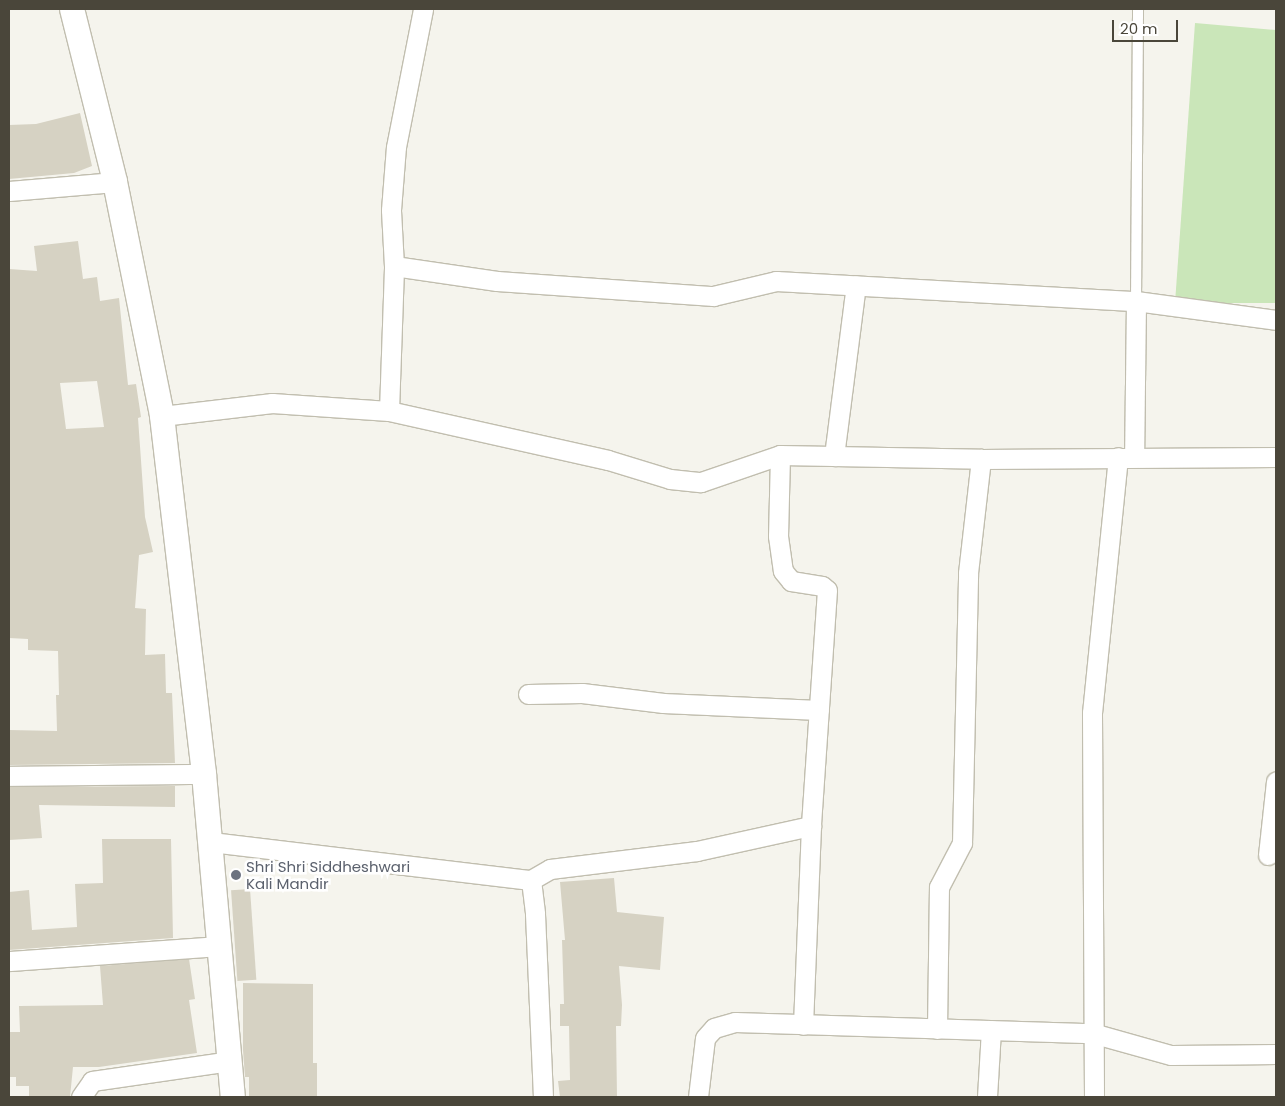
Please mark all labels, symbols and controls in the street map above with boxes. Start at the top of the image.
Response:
scale bar [1115,10,1181,42]
text: 20 m [1120,18,1158,39]
place label: Shri Shri Siddheshwari Kali Mandir [246,857,410,892]
marker: Shri Shri Siddheshwari Kali Mandir [230,869,242,881]

